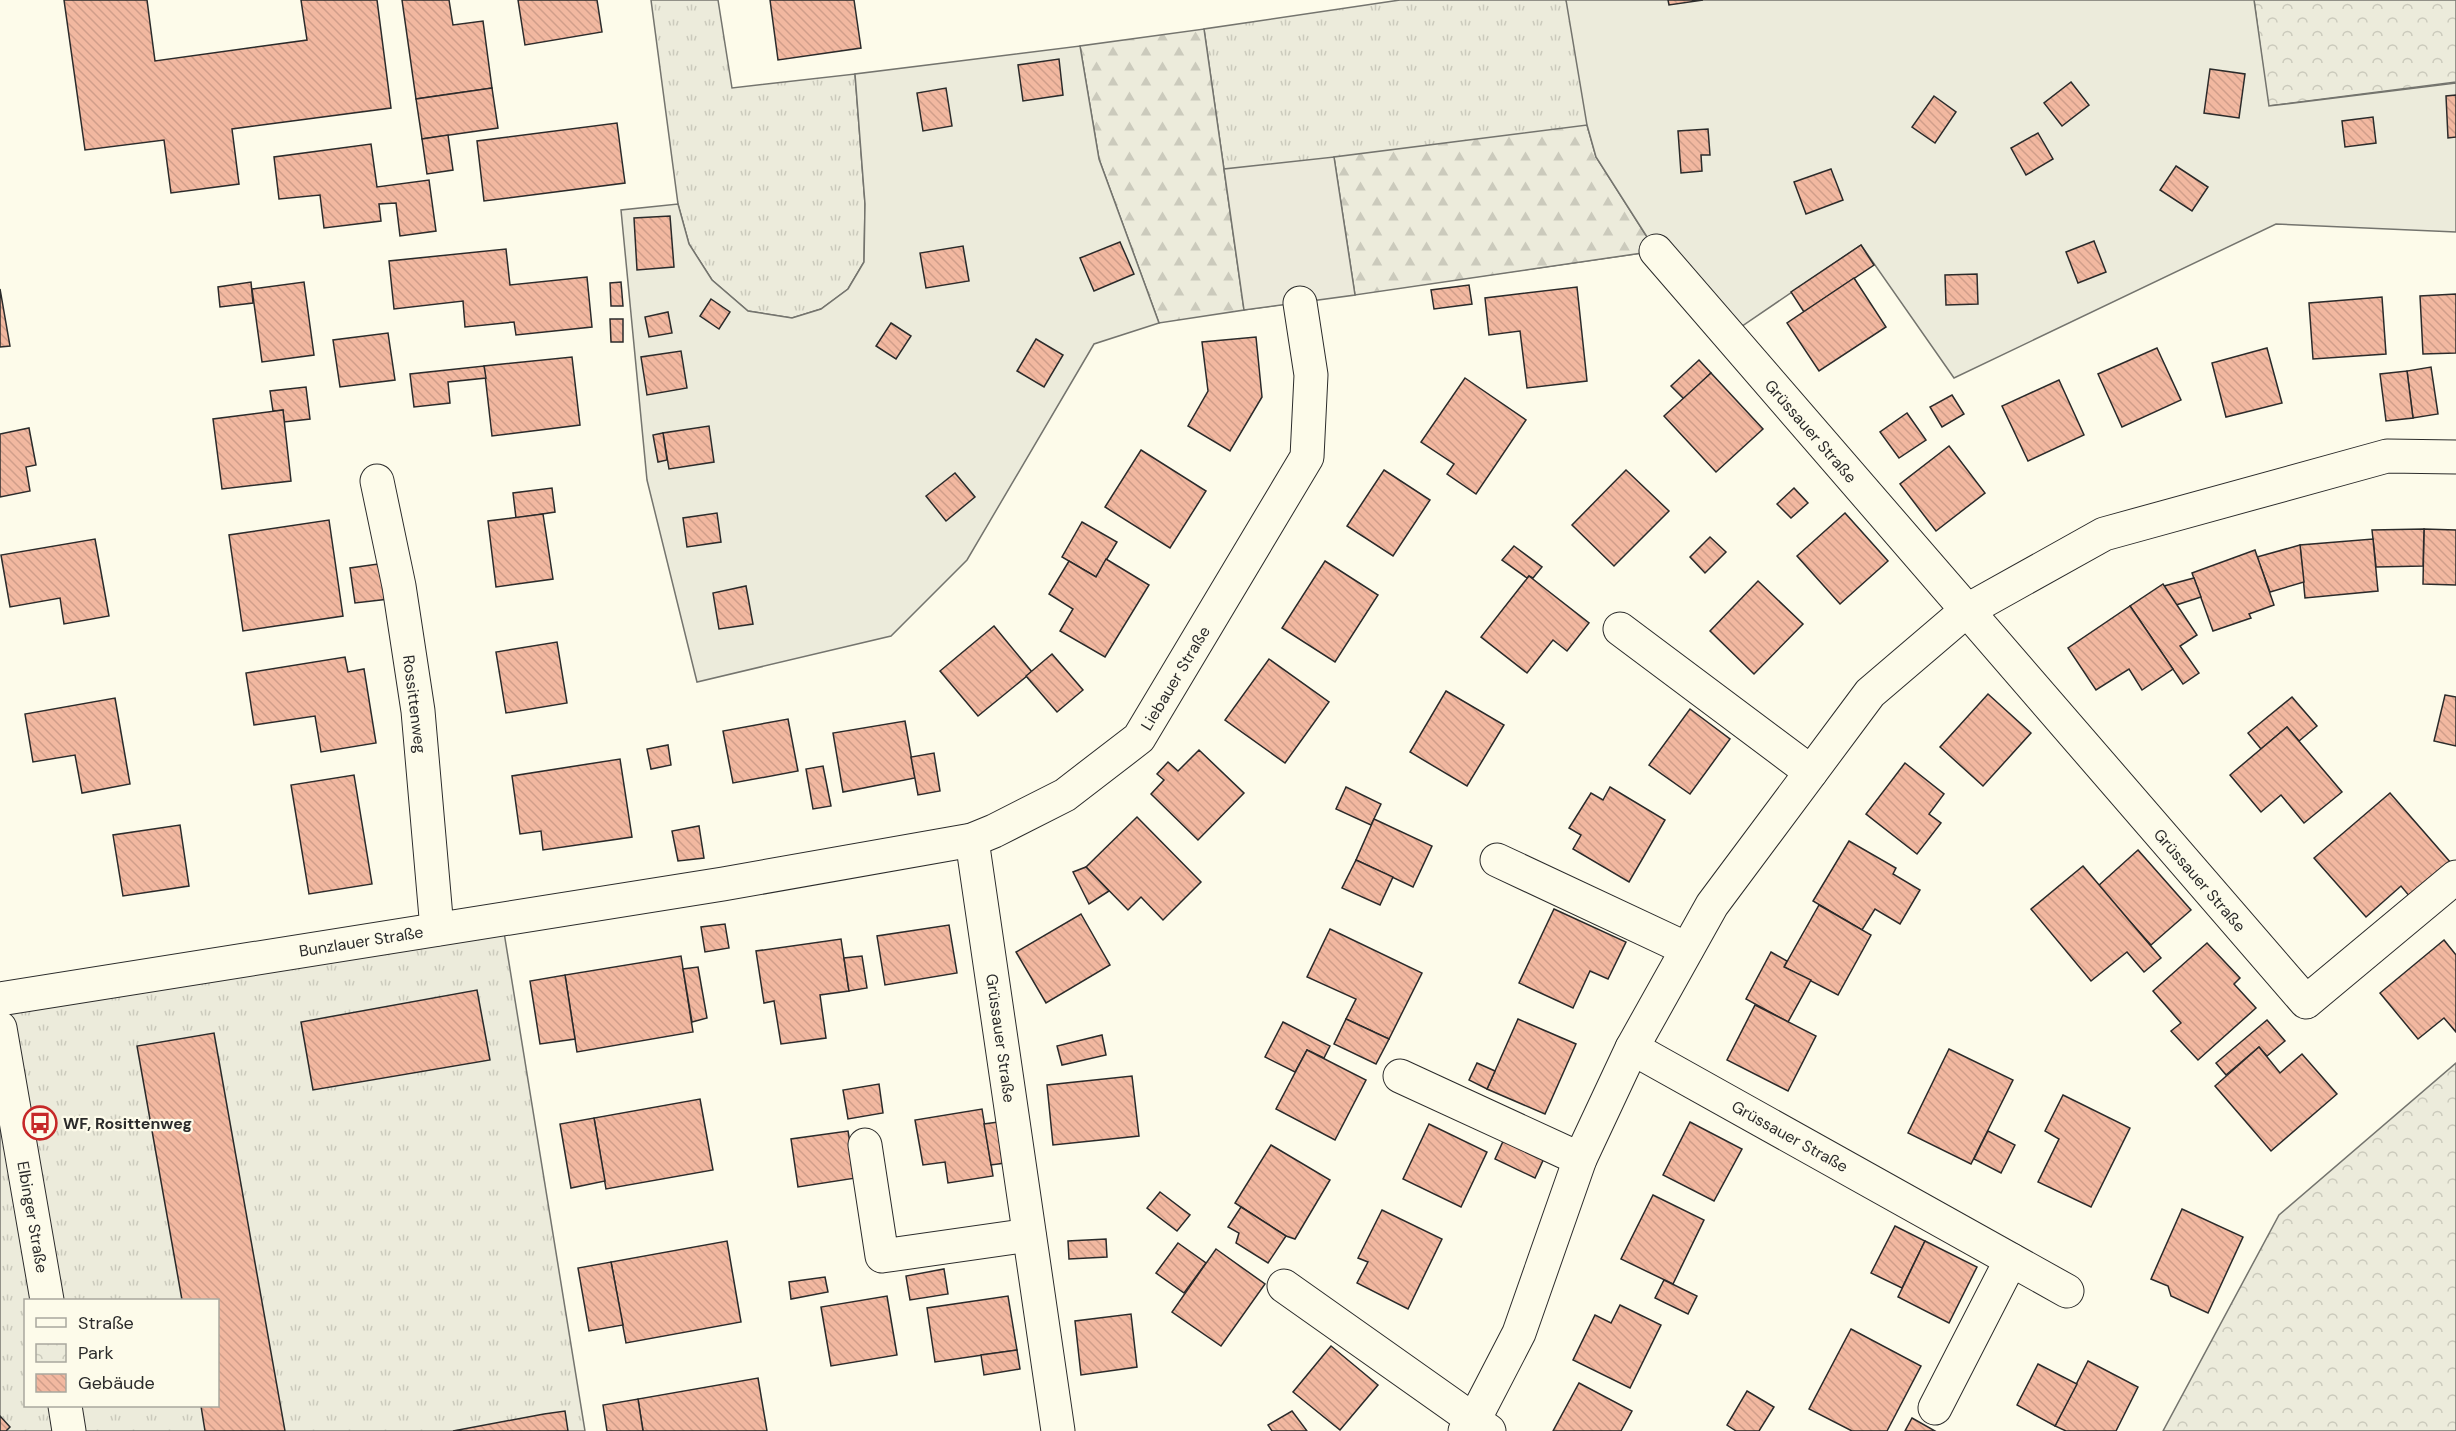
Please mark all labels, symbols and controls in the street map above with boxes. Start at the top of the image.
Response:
street label: Grüssauer Straße [1760,375,1861,487]
street label: Liebauer Straße [1136,622,1215,734]
street label: Rossittenweg [398,654,431,754]
street label: Grüssauer Straße [2149,824,2250,936]
street label: Bunzlauer Straße [297,921,425,962]
street label: Grüssauer Straße [981,972,1020,1104]
street label: Grüssauer Straße [1728,1096,1852,1177]
bus stop icon: WF, Rosittenweg [22,1105,58,1141]
place label: WF, Rosittenweg [63,1113,192,1134]
street label: Elbinger Straße [12,1160,53,1275]
legend [24,1299,219,1407]
text: Straße [78,1311,134,1335]
text: Park [78,1341,114,1365]
text: Gebäude [78,1371,155,1395]

